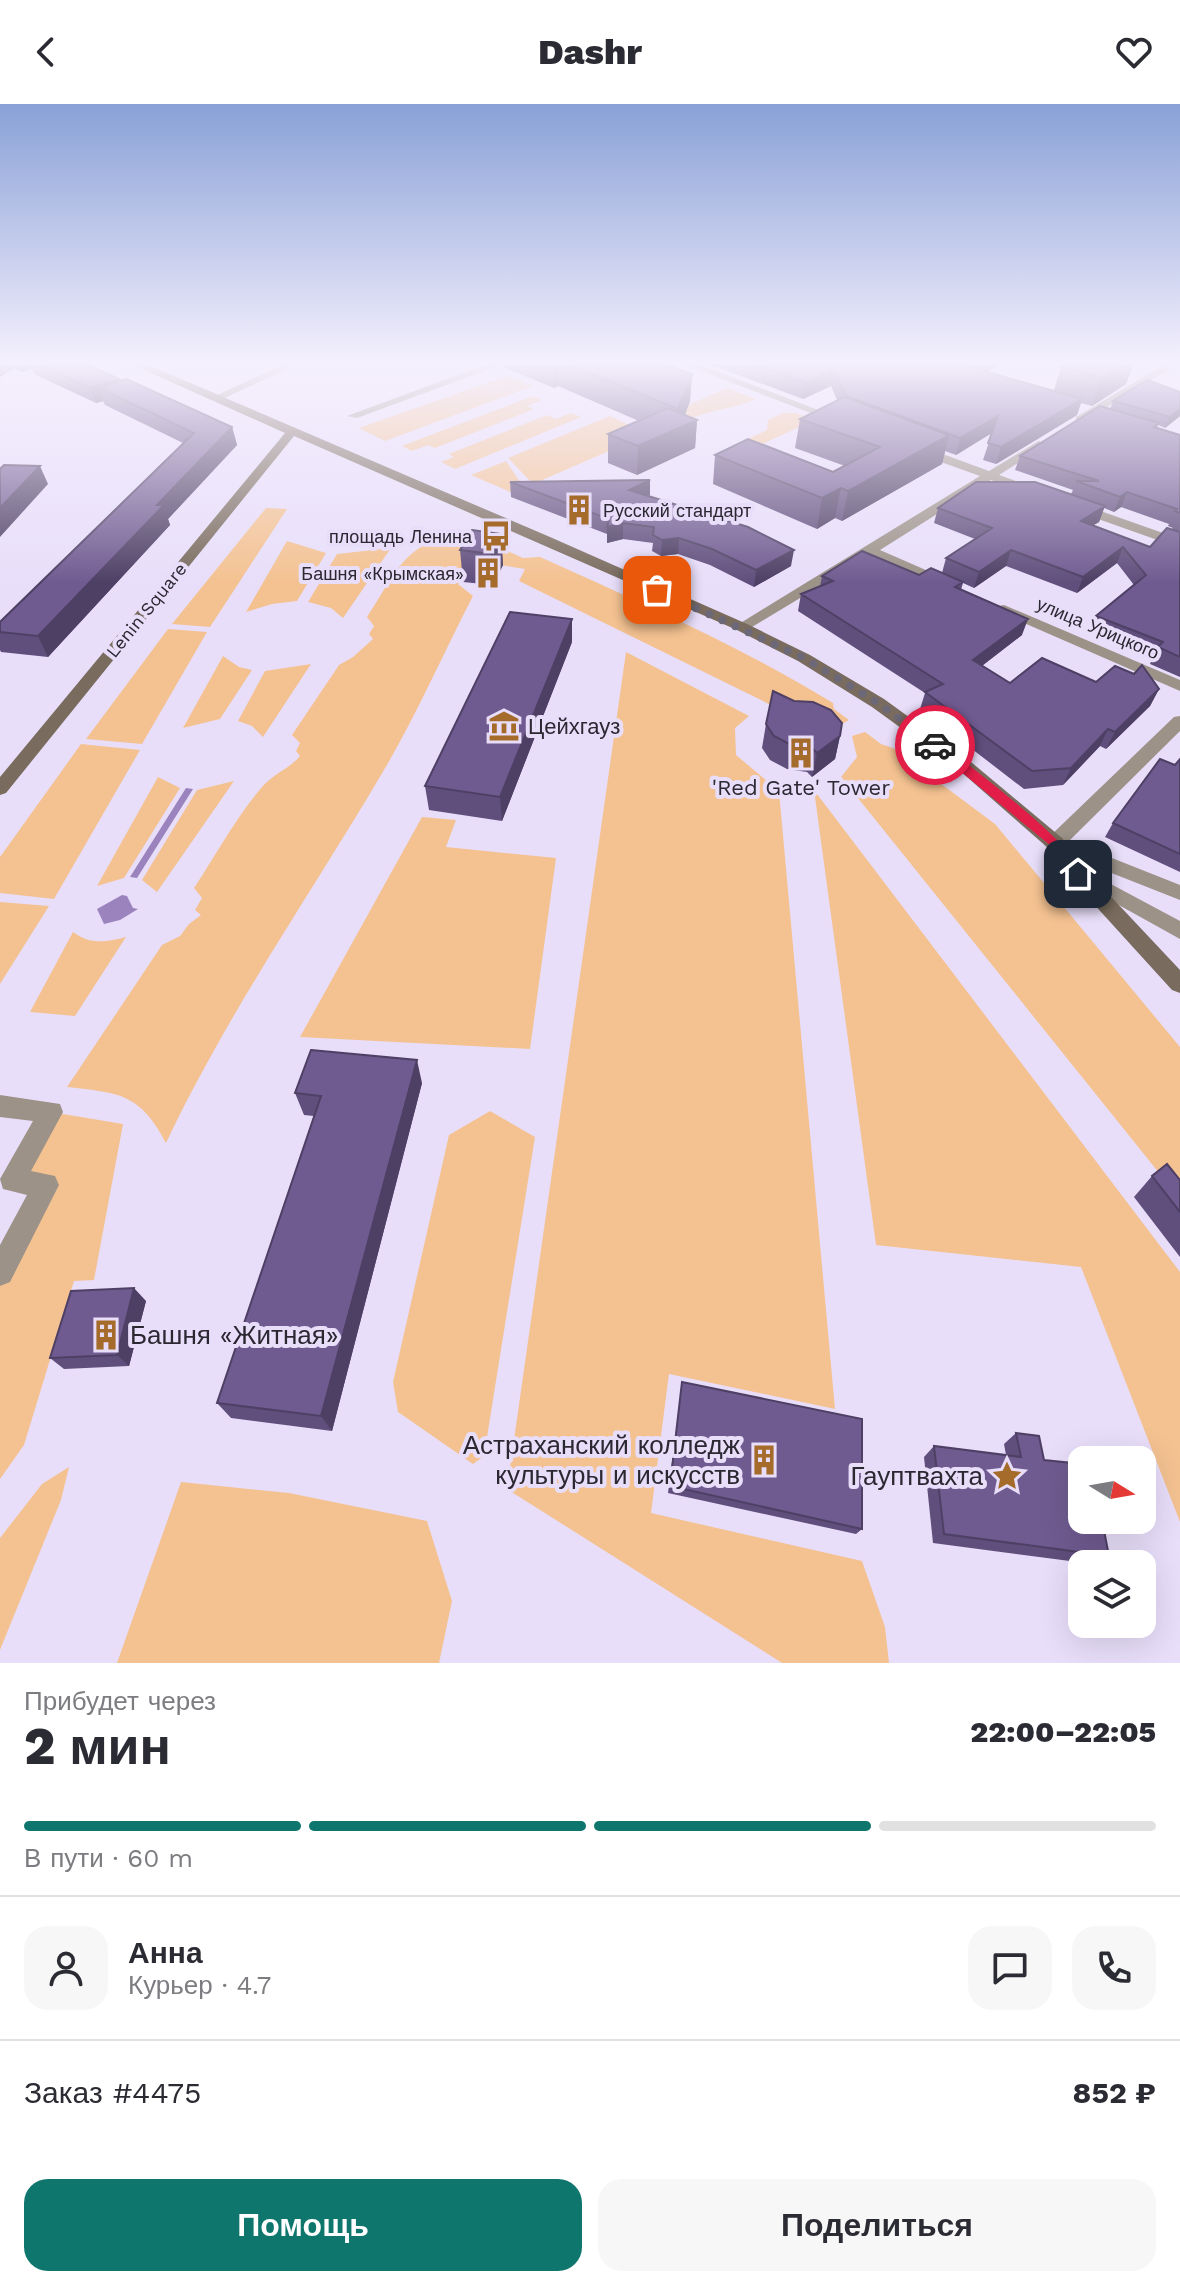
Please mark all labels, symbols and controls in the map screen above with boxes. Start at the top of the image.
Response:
icon: back [24,30,68,74]
icon: heart [1112,30,1156,74]
text: Dashr [538,31,642,73]
building icon: Русский стандарт [562,493,596,527]
place label: Русский стандарт [603,500,751,521]
bus stop icon: площадь Ленина [479,519,513,553]
place label: площадь Ленина [329,526,473,547]
building icon: Башня «Крымская» [471,556,505,590]
pin [623,556,691,624]
street label: Lenin Square [101,558,191,662]
place label: Башня «Крымская» [301,563,464,584]
icon: bag [635,568,679,612]
street label: улица Урицкого [1034,593,1162,663]
courier [895,705,975,785]
museum icon: Цейхгауз [487,709,521,743]
place label: Цейхгауз [528,714,620,739]
icon: car [913,723,957,767]
building icon: 'Red Gate' Tower [784,736,818,770]
place label: 'Red Gate' Tower [712,775,890,800]
pin [1044,840,1112,908]
icon: home [1056,852,1100,896]
building icon: Башня «Житная» [89,1318,123,1352]
place label: Башня «Житная» [130,1320,339,1350]
place label: Астраханский колледж культуры и искусств [463,1430,741,1490]
building icon: Астраханский колледж культуры и искусств [747,1443,781,1477]
north arrow [1068,1446,1156,1534]
map controls [1068,1446,1156,1638]
place icon: Гауптвахта [990,1459,1024,1493]
place label: Гауптвахта [850,1461,984,1491]
button: layers [1068,1550,1156,1638]
text: Прибудет через [24,1686,216,1716]
text: 22:00–22:05 [970,1714,1156,1749]
text: 2 мин [24,1716,171,1777]
text: В пути · 60 m [24,1843,193,1873]
button: person [24,1926,108,2010]
button: chat [968,1926,1052,2010]
button: phone [1072,1926,1156,2010]
text: Анна [128,1935,203,1970]
text: Курьер · 4.7 [128,1970,271,2000]
text: Заказ #4475 [24,2075,202,2110]
text: 852 ₽ [1073,2075,1156,2110]
button: Помощь [24,2179,582,2271]
button: Поделиться [598,2179,1156,2271]

